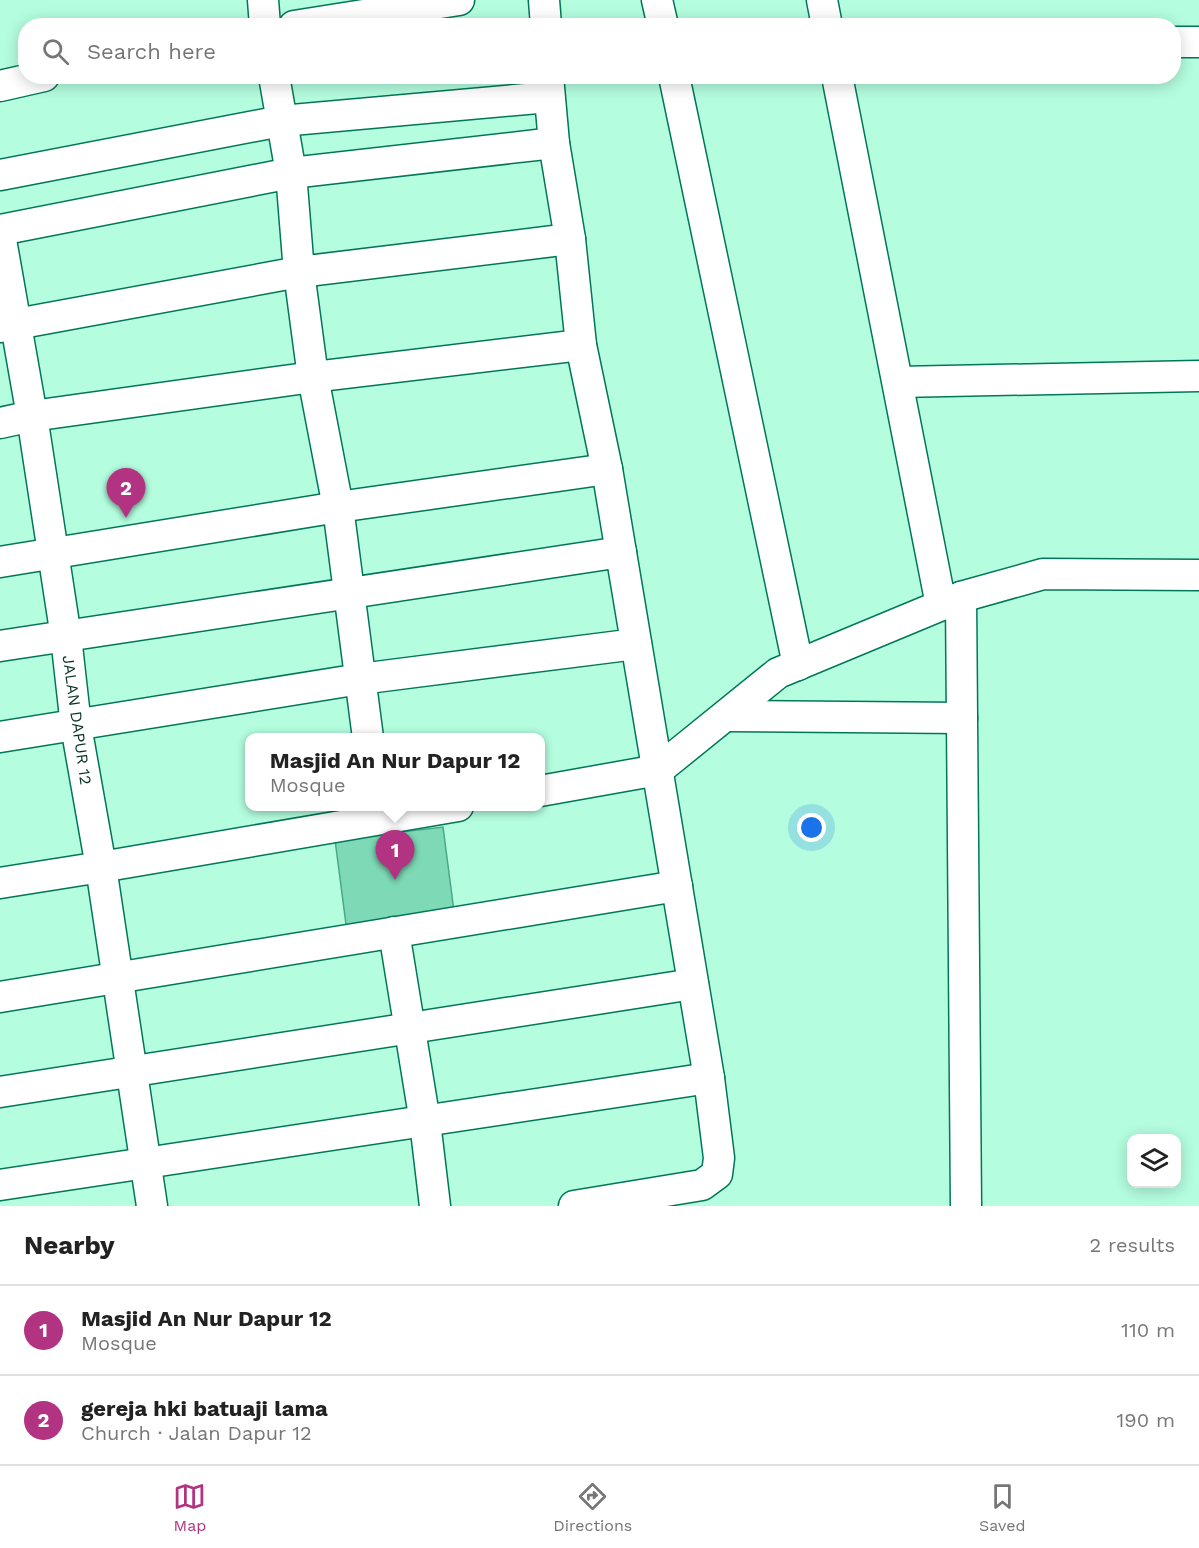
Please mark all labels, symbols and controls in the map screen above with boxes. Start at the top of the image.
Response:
search box [18,18,1181,84]
icon: search [39,35,72,68]
text: Search here [87,39,216,64]
pin: 2 [106,468,146,518]
street label: JALAN DAPUR 12 [58,654,96,786]
popup [245,733,545,811]
text: Masjid An Nur Dapur 12 [270,748,520,773]
text: Mosque [270,773,346,797]
your location [797,813,826,842]
pin: 1 [376,830,414,880]
map controls [1127,1134,1181,1188]
button: layers [1127,1134,1181,1188]
text: Nearby [24,1230,115,1260]
text: 2 results [1090,1233,1175,1257]
text: Masjid An Nur Dapur 12 [81,1306,332,1331]
text: 1 [39,1318,48,1342]
text: 110 m [1121,1318,1175,1342]
text: Mosque [81,1331,157,1355]
text: gereja hki batuaji lama [81,1396,328,1421]
text: 2 [38,1408,49,1432]
text: 190 m [1117,1408,1175,1432]
text: Church · Jalan Dapur 12 [81,1421,312,1445]
tab: Map [173,1480,206,1535]
tab: Directions [553,1480,632,1535]
tab: Saved [979,1480,1026,1535]

